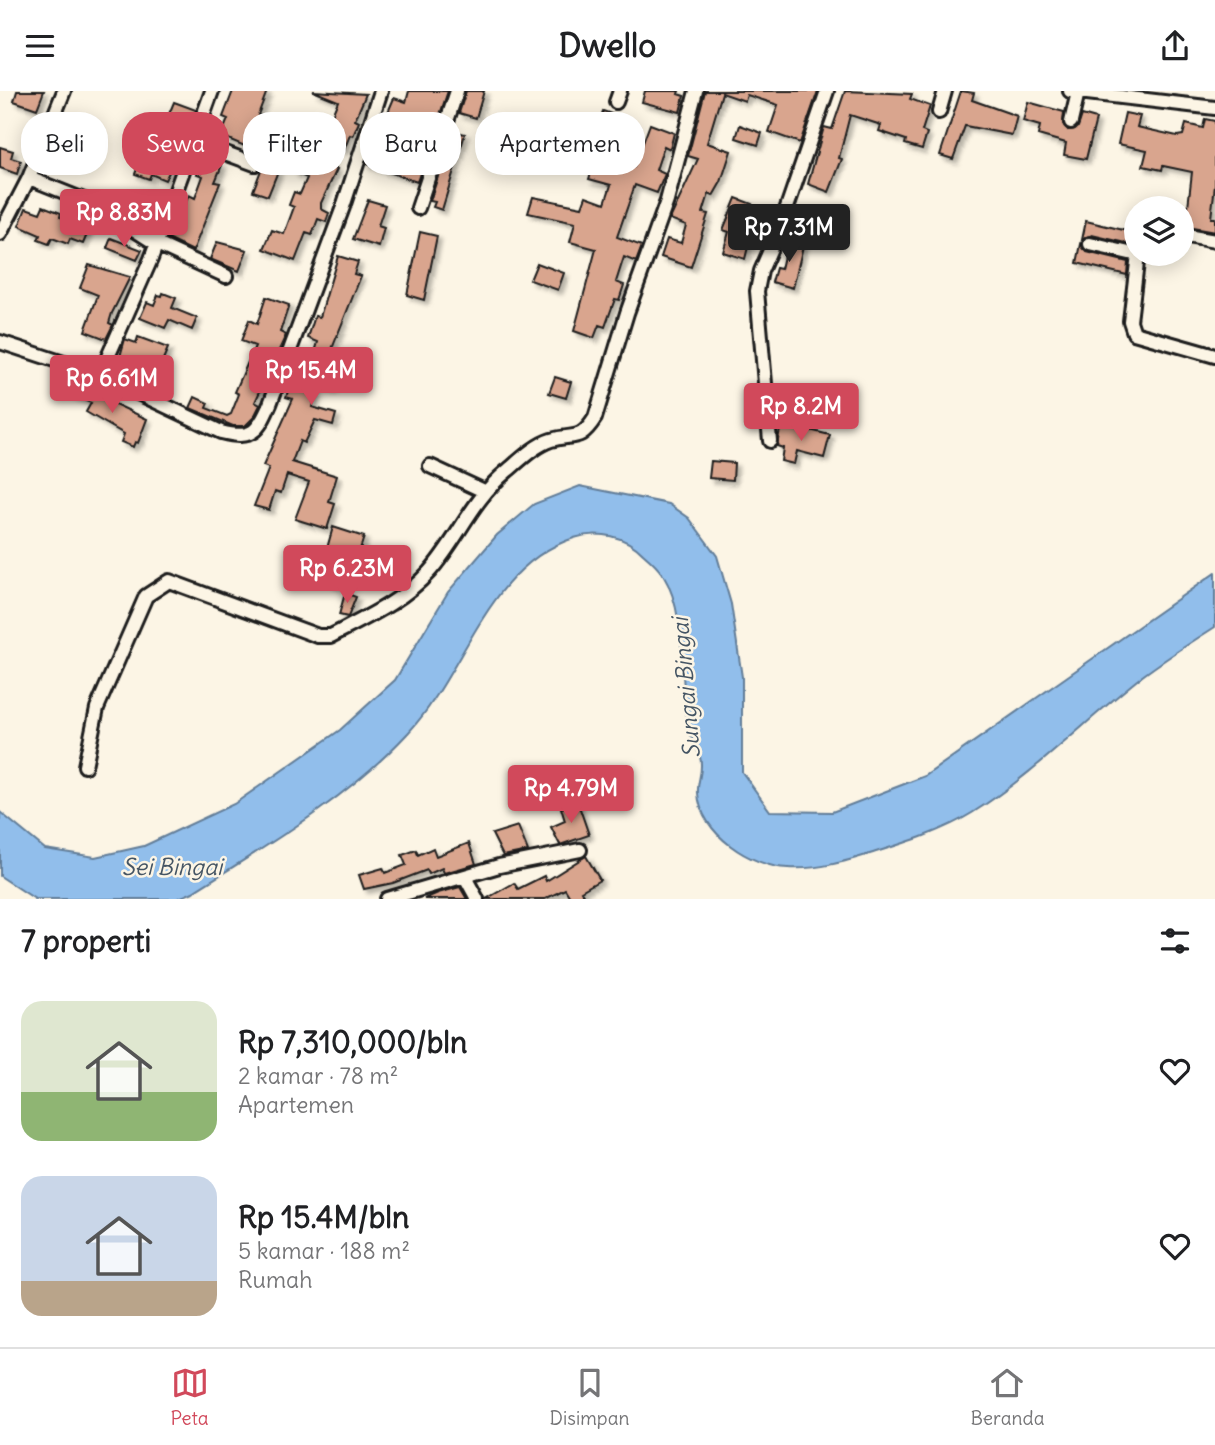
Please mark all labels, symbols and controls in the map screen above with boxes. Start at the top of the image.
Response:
text: Dwello [559,25,656,66]
icon: menu [21,27,59,65]
icon: share [1156,27,1194,65]
chip: Beli [21,112,108,175]
chip: Sewa [122,112,229,175]
chip: Filter [243,112,346,175]
chip: Baru [360,112,461,175]
chip: Apartemen [475,112,645,175]
pin: Rp 8.83M [52,190,196,249]
map controls [1124,196,1194,266]
button: layers [1124,196,1194,266]
text: Rp 8.83M [76,197,172,226]
pin: Rp 7.31M [717,205,861,264]
text: Rp 7.31M [744,212,834,241]
pin: Rp 15.4M [239,347,383,407]
pin: Rp 6.61M [40,355,184,415]
text: Rp 15.4M [265,355,357,384]
text: Rp 6.61M [66,363,158,392]
pin: Rp 8.2M [736,383,866,443]
text: Rp 8.2M [760,391,842,420]
pin: Rp 6.23M [275,545,419,605]
text: Rp 6.23M [299,553,395,582]
water label: Sungai Bingai [665,614,706,759]
pin: Rp 4.79M [499,765,643,825]
text: Rp 4.79M [524,773,618,802]
water label: Sei Bingai [122,852,225,881]
text: 7 properti [21,922,151,960]
icon: filters [1156,922,1194,960]
text: Rp 7,310,000/bln [238,1023,467,1061]
icon: home [77,1029,161,1113]
icon: heart [1156,1052,1194,1090]
text: 2 kamar · 78 m² [238,1061,398,1090]
text: Apartemen [238,1090,354,1119]
text: Rp 15.4M/bln [238,1198,409,1236]
icon: home [77,1204,161,1288]
icon: heart [1156,1227,1194,1265]
text: 5 kamar · 188 m² [238,1236,410,1265]
text: Rumah [238,1265,313,1294]
tab: Peta [170,1364,209,1430]
tab: Disimpan [550,1364,630,1430]
tab: Beranda [970,1364,1045,1430]

